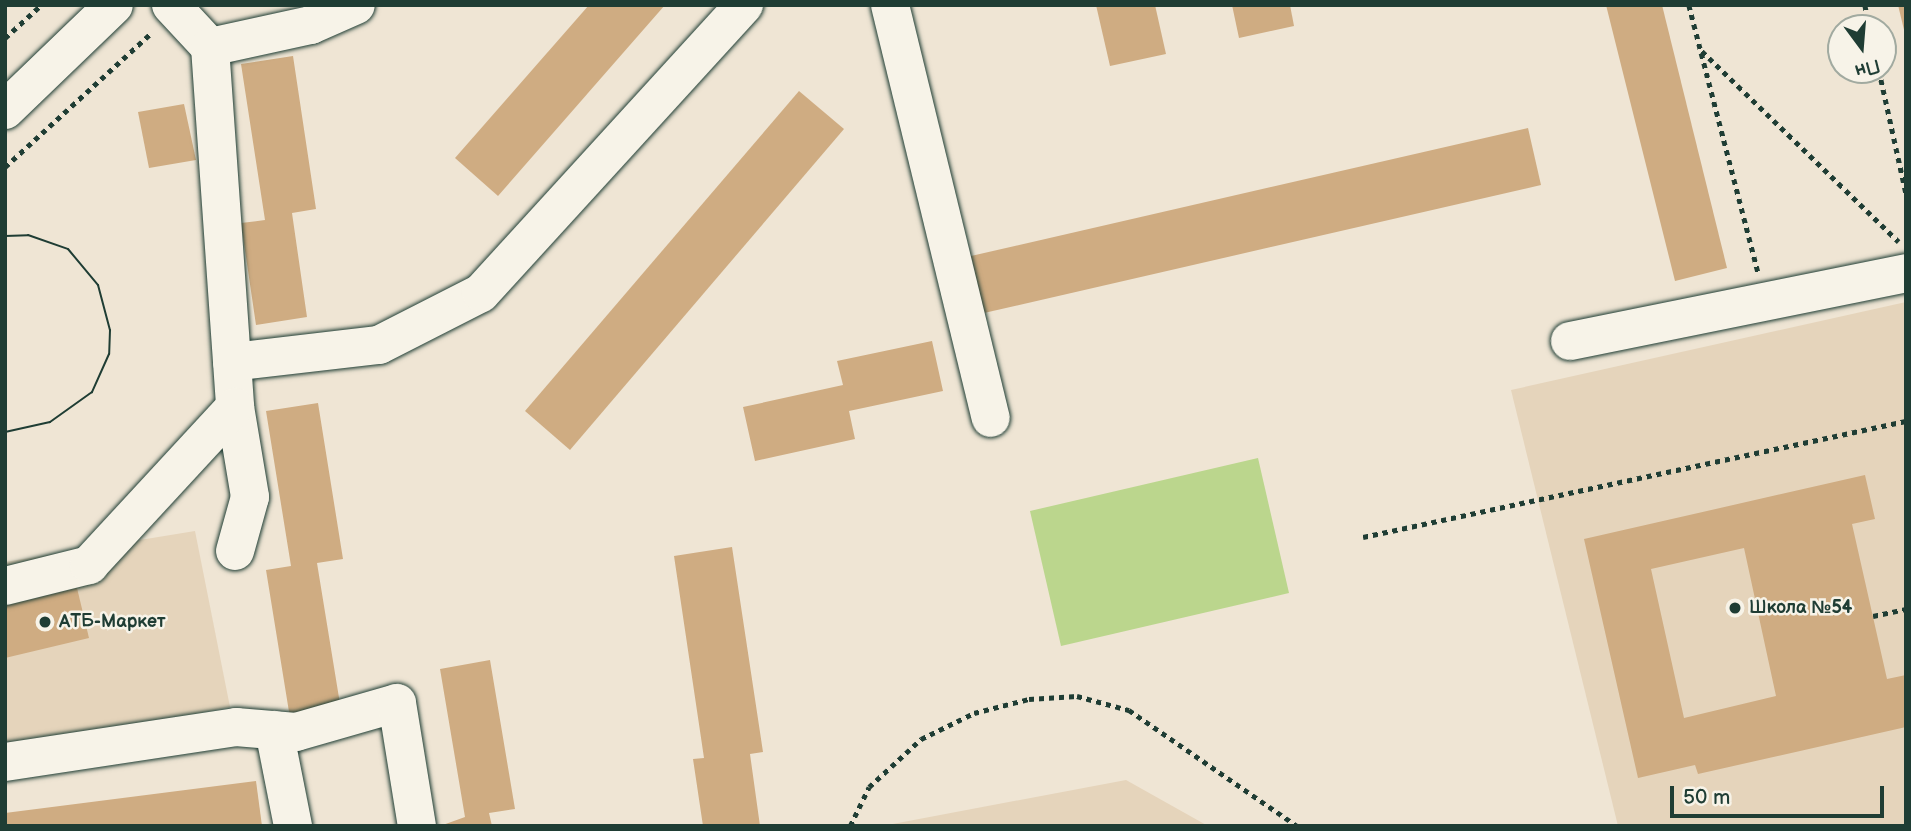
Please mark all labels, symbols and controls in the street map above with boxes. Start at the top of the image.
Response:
north arrow [1827,14,1897,84]
text: Пн [1852,53,1883,82]
place label: Школа №54 [1749,597,1852,619]
marker: Школа №54 [1727,600,1743,616]
place label: АТБ-Маркет [59,611,166,633]
marker: АТБ-Маркет [37,614,53,630]
scale bar [1673,772,1886,816]
text: 50 m [1683,785,1730,810]

